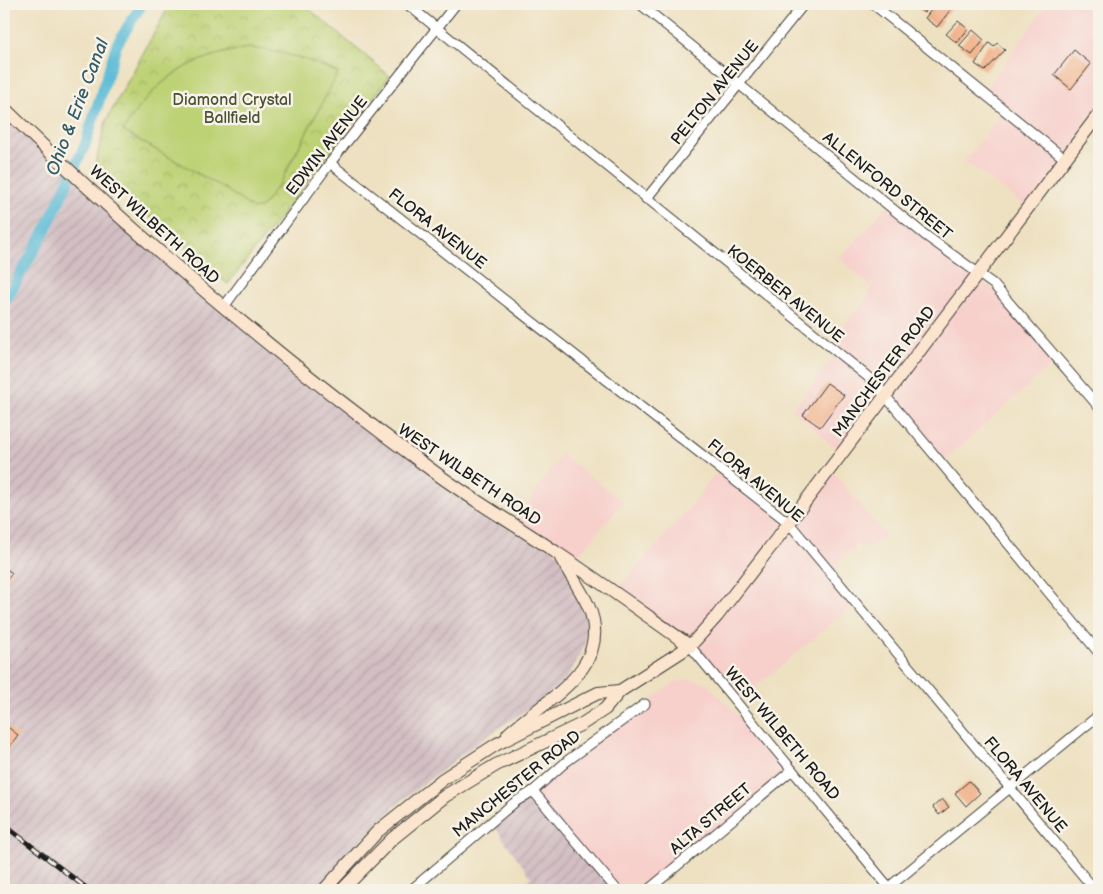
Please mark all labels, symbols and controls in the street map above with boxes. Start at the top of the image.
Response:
water label: Ohio & Erie Canal [42,35,113,178]
street label: PELTON AVENUE [667,37,763,149]
park label: Diamond Crystal Ballfield [172,91,292,128]
street label: EDWIN AVENUE [283,92,372,199]
street label: ALLENFORD STREET [819,128,956,244]
street label: WEST WILBETH ROAD [85,162,223,288]
street label: FLORA AVENUE [384,185,490,273]
street label: KOERBER AVENUE [723,241,847,347]
street label: MANCHESTER ROAD [829,303,940,441]
street label: WEST WILBETH ROAD [394,420,544,530]
street label: FLORA AVENUE [703,436,807,527]
street label: WEST WILBETH ROAD [721,663,843,805]
street label: MANCHESTER ROAD [449,727,585,842]
street label: FLORA AVENUE [979,733,1070,837]
street label: ALTA STREET [666,779,756,859]

